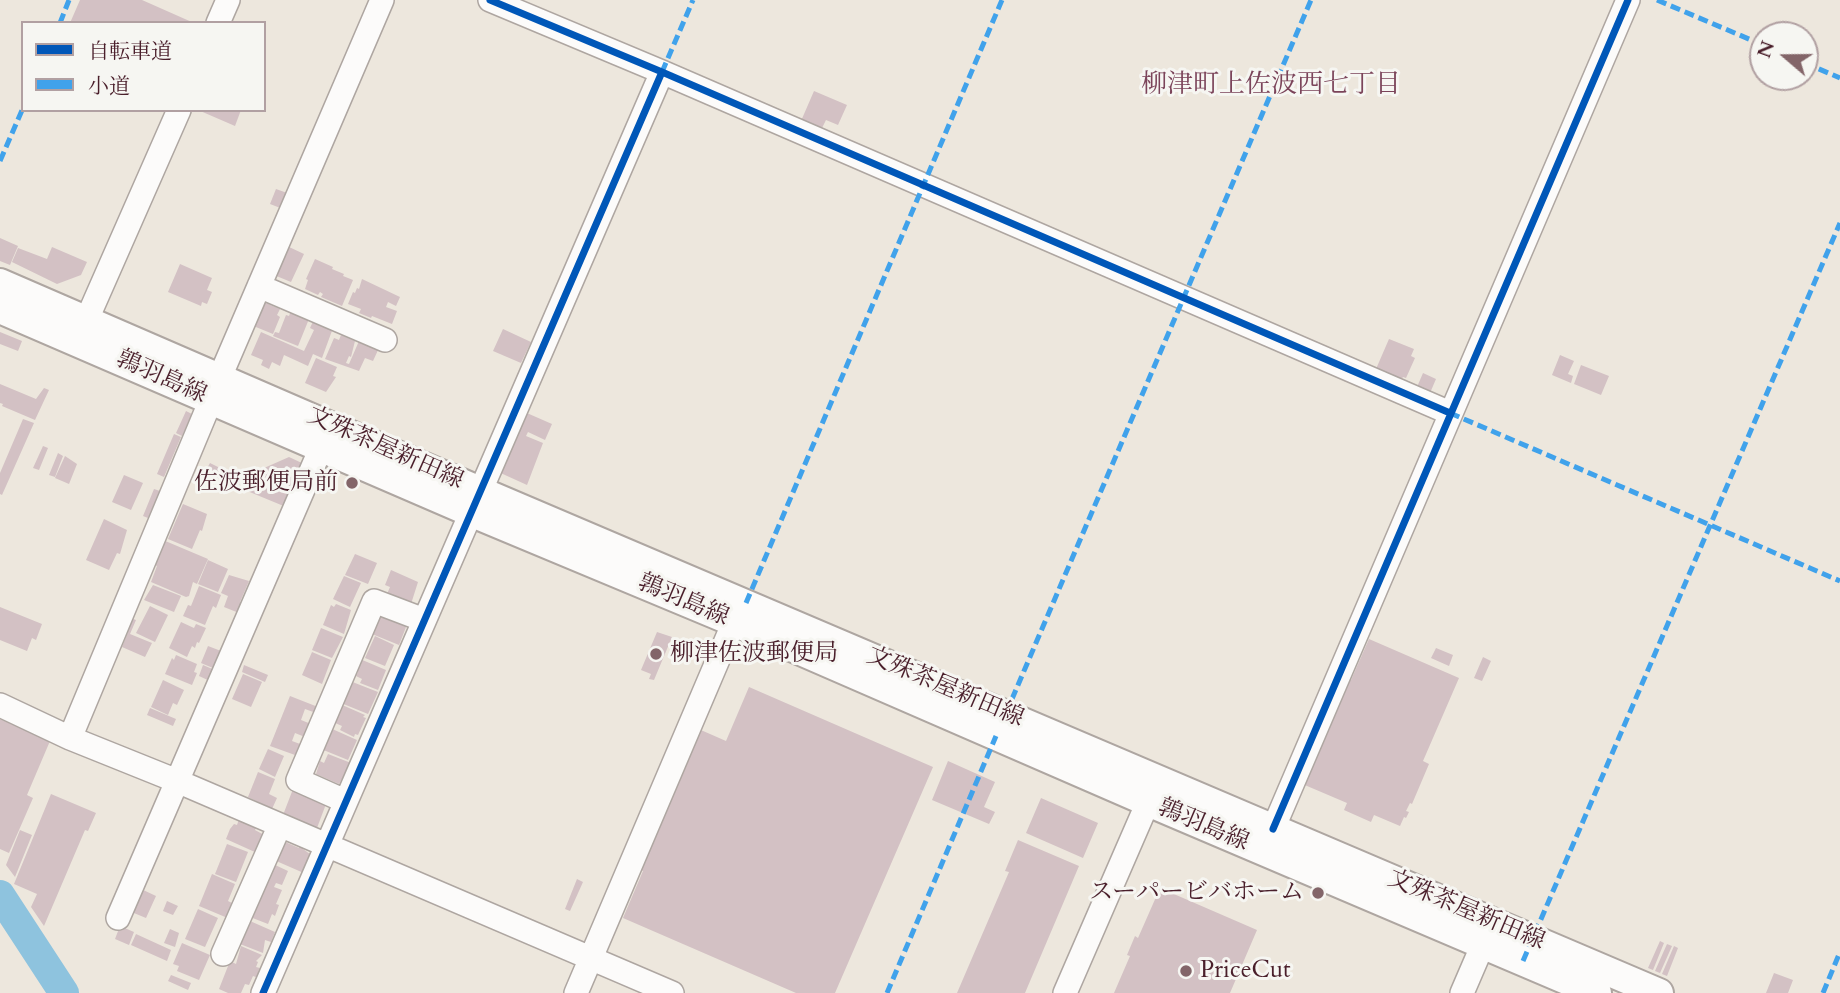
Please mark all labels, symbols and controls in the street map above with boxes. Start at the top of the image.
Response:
legend [21,21,266,112]
north arrow [1749,21,1819,91]
text: 自転車道 [88,37,172,66]
text: N [1751,37,1781,62]
district label: 柳津町上佐波西七丁目 [1141,70,1401,102]
text: 小道 [88,72,130,101]
street label: 鶉羽島線 [111,345,211,411]
street label: 文殊茶屋新田線 [302,402,468,496]
place label: 佐波郵便局前 [194,469,338,497]
marker: 佐波郵便局前 [344,475,360,491]
street label: 鶉羽島線 [633,569,733,633]
place label: 柳津佐波郵便局 [670,640,838,668]
street label: 文殊茶屋新田線 [862,642,1028,734]
marker: 柳津佐波郵便局 [648,646,664,662]
street label: 鶉羽島線 [1153,794,1253,858]
street label: 文殊茶屋新田線 [1383,865,1549,957]
place label: スーパービバホーム [1089,879,1304,907]
marker: スーパービバホーム [1310,885,1326,901]
place label: PriceCut [1200,957,1291,985]
marker: PriceCut [1178,963,1194,979]

